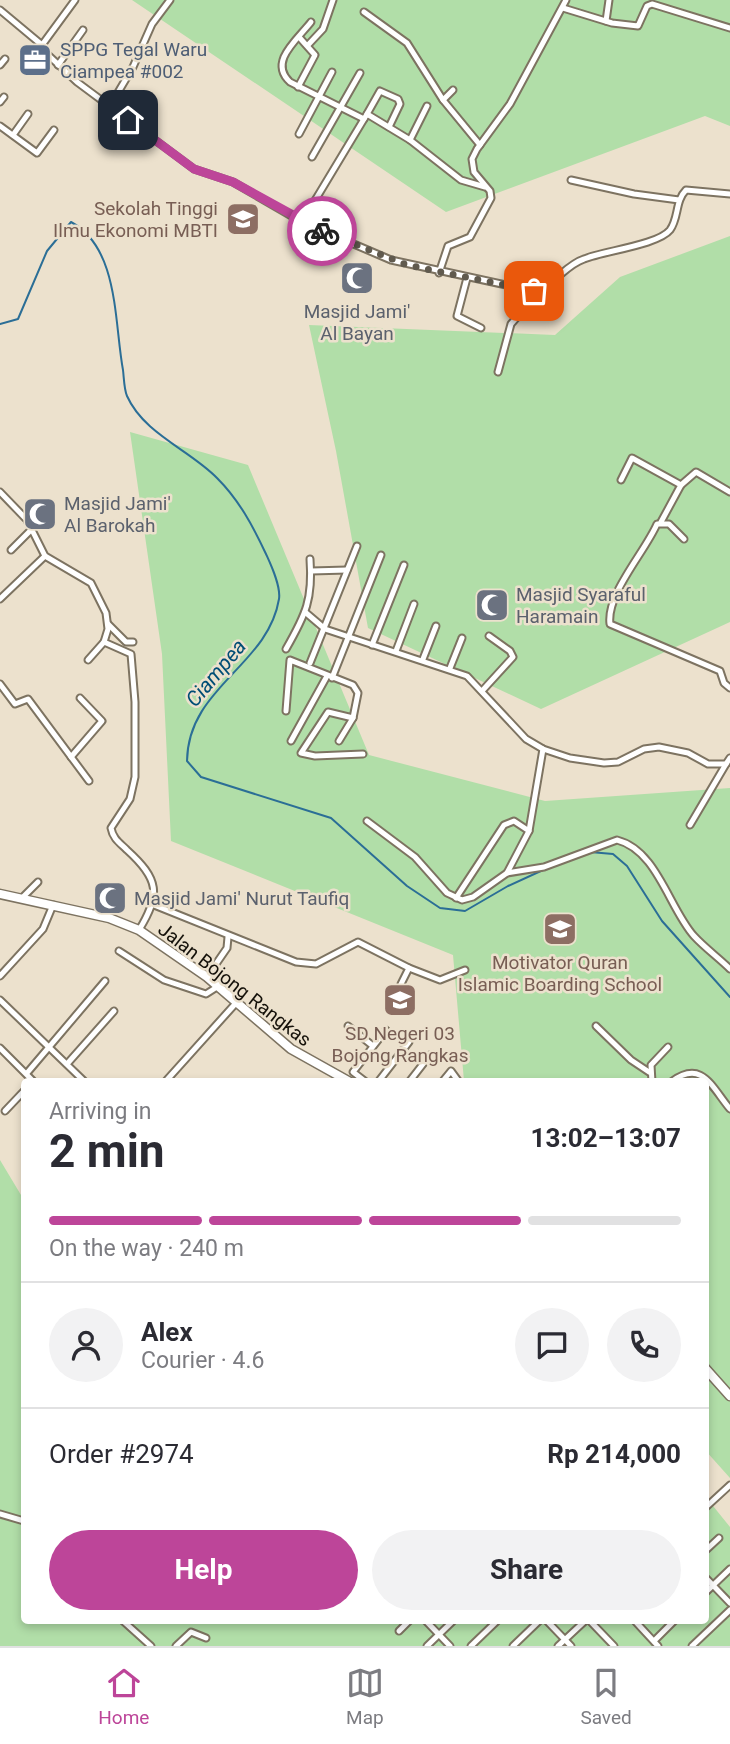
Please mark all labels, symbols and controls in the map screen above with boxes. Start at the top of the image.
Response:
place label: SPPG Tegal Waru Ciampea #002 [60,38,207,83]
office icon: SPPG Tegal Waru Ciampea #002 [16,41,54,79]
pin [98,90,158,150]
icon: home [109,101,147,139]
courier [287,196,357,266]
place label: Sekolah Tinggi Ilmu Ekonomi MBTI [53,197,218,242]
school or university icon: Sekolah Tinggi Ilmu Ekonomi MBTI [224,200,262,238]
icon: bike [303,212,341,250]
mosque icon: Masjid Jami' Al Bayan [338,259,376,297]
pin [504,261,564,321]
icon: bag [515,272,553,310]
place label: Masjid Jami' Al Bayan [304,300,410,345]
place label: Masjid Jami' Al Barokah [64,492,171,537]
mosque icon: Masjid Jami' Al Barokah [21,495,59,533]
place label: Masjid Syaraful Haramain [516,583,646,628]
mosque icon: Masjid Syaraful Haramain [473,586,511,624]
water label: Ciampea [181,634,251,712]
mosque icon: Masjid Jami' Nurut Taufiq [91,879,129,917]
place label: Masjid Jami' Nurut Taufiq [134,887,349,910]
school or university icon: Motivator Quran Islamic Boarding School [541,910,579,948]
street label: Jalan Bojong Rangkas [154,917,316,1051]
place label: Motivator Quran Islamic Boarding School [458,951,662,996]
school or university icon: SD Negeri 03 Bojong Rangkas [381,981,419,1019]
place label: SD Negeri 03 Bojong Rangkas [332,1022,468,1067]
text: Arriving in [49,1098,152,1125]
text: 13:02–13:07 [531,1123,681,1153]
text: 2 min [49,1124,165,1178]
text: On the way · 240 m [49,1235,244,1262]
button: person [49,1308,123,1382]
button: chat [515,1308,589,1382]
button: phone [607,1308,681,1382]
text: Alex [141,1317,193,1347]
text: Courier · 4.6 [141,1347,264,1374]
text: Order #2974 [49,1439,194,1469]
text: Rp 214,000 [547,1439,681,1469]
button: Help [49,1530,358,1610]
button: Share [372,1530,681,1610]
tab: Home [98,1664,149,1729]
tab: Map [346,1664,384,1729]
tab: Saved [580,1664,632,1729]

